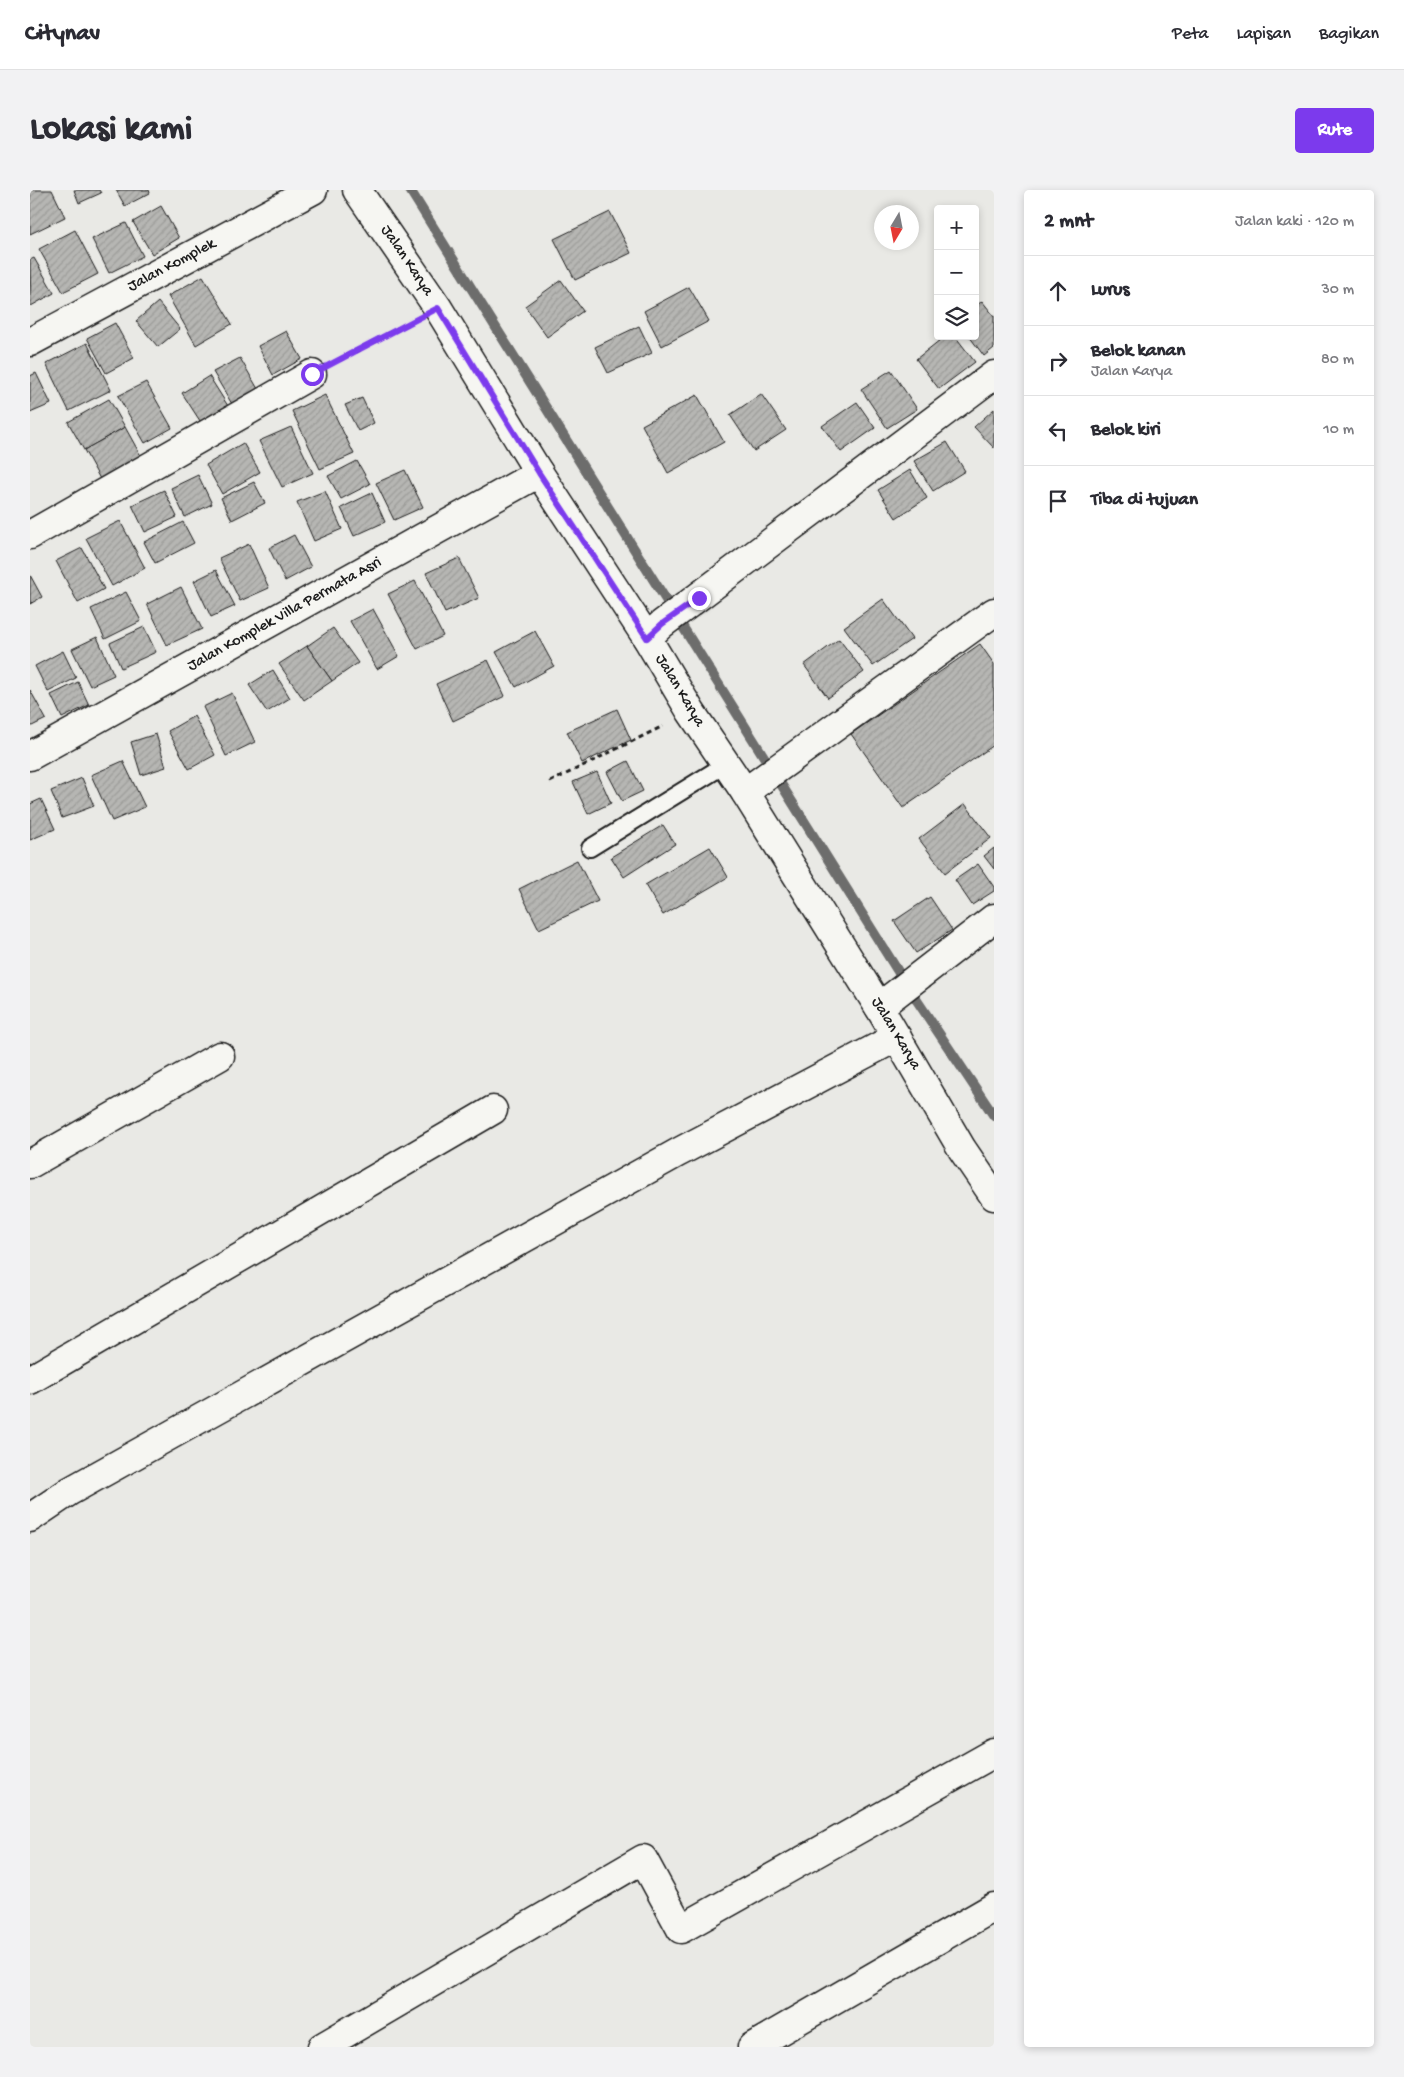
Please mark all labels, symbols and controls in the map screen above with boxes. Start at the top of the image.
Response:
text: Citynav [25,20,100,49]
text: Peta [1172,24,1209,45]
text: Lapisan [1237,24,1291,45]
text: Bagikan [1319,24,1379,45]
button: Rute [1295,108,1374,153]
text: Lokasi kami [30,110,192,151]
north arrow [874,205,919,250]
map controls [934,205,979,340]
button: + [934,205,979,250]
text: 2 mnt [1044,210,1093,235]
text: Jalan kaki · 120 m [1235,213,1354,232]
street label: Jalan Karya [375,222,437,301]
street label: Jalan Komplek [125,234,221,297]
button: − [934,250,979,295]
icon: ahead [1044,277,1072,305]
text: Lurus [1091,279,1130,302]
text: 30 m [1321,281,1354,300]
button: layers [934,295,979,340]
text: Belok kanan [1091,340,1185,363]
icon: right [1044,347,1072,375]
text: 80 m [1321,351,1354,370]
route start [301,363,324,386]
text: Jalan Karya [1091,363,1172,382]
icon: left [1044,417,1072,445]
text: Belok kiri [1091,419,1161,442]
text: 10 m [1323,421,1354,440]
icon: arrive [1044,487,1072,515]
text: Tiba di tujuan [1091,489,1198,512]
street label: Jalan Komplek Villa Permata Asri [185,554,385,676]
route end [688,587,711,610]
street label: Jalan Karya [650,651,709,732]
street label: Jalan Karya [866,994,925,1075]

